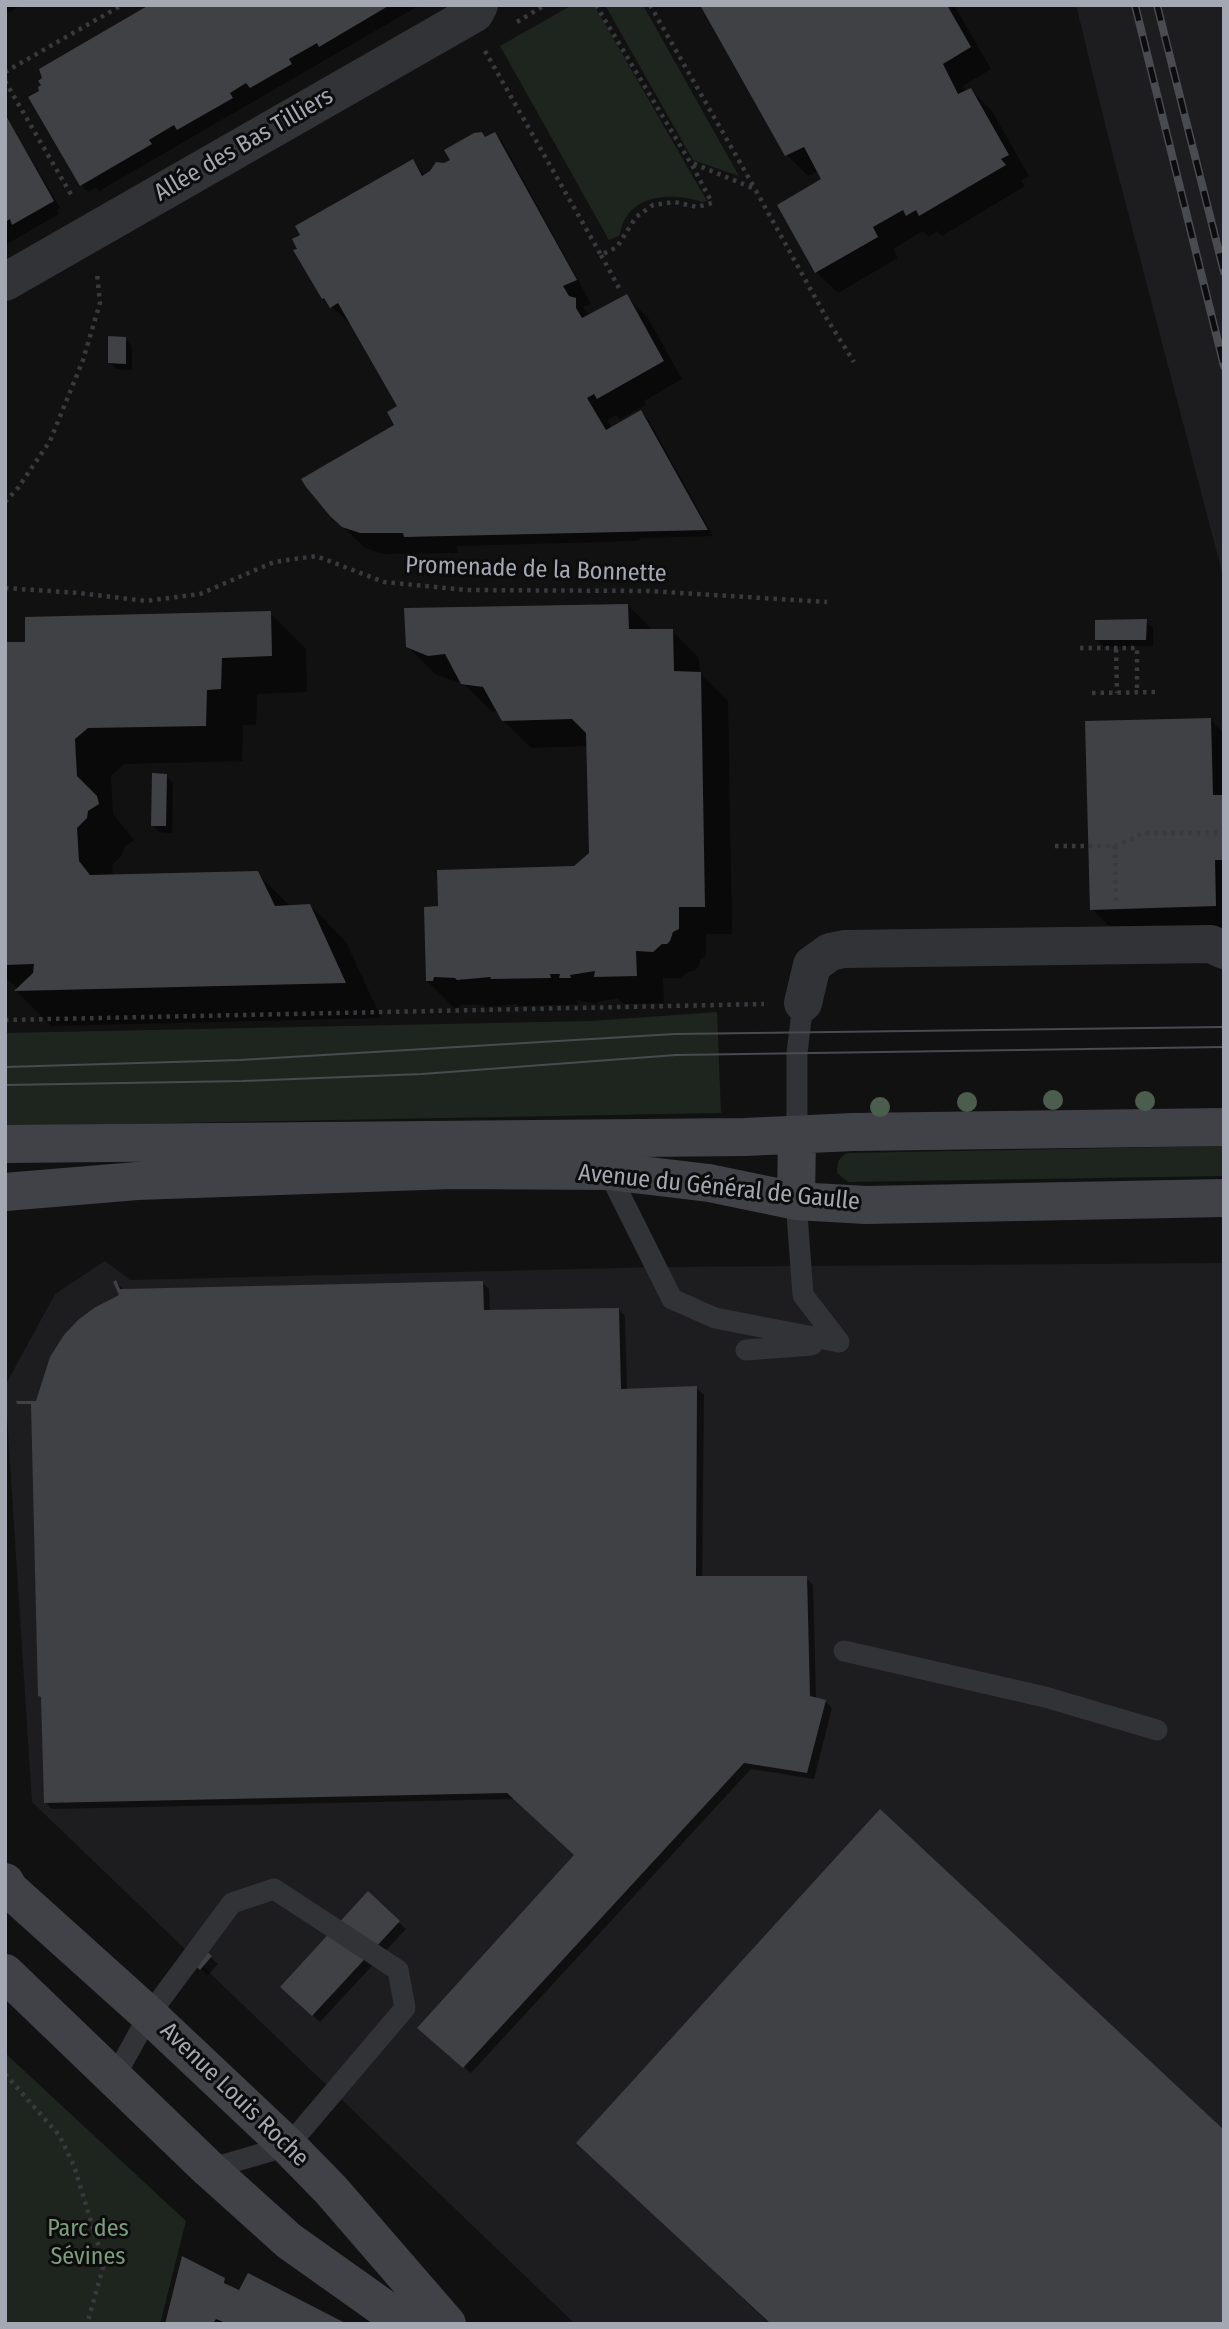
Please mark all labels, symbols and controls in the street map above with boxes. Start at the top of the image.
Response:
street label: Allée des Bas Tilliers [149,82,339,208]
street label: Promenade de la Bonnette [405,551,667,589]
street label: Avenue du Général de Gaulle [577,1159,861,1217]
street label: Avenue Louis Roche [154,2017,314,2173]
park label: Parc des Sévines [47,2215,129,2271]

